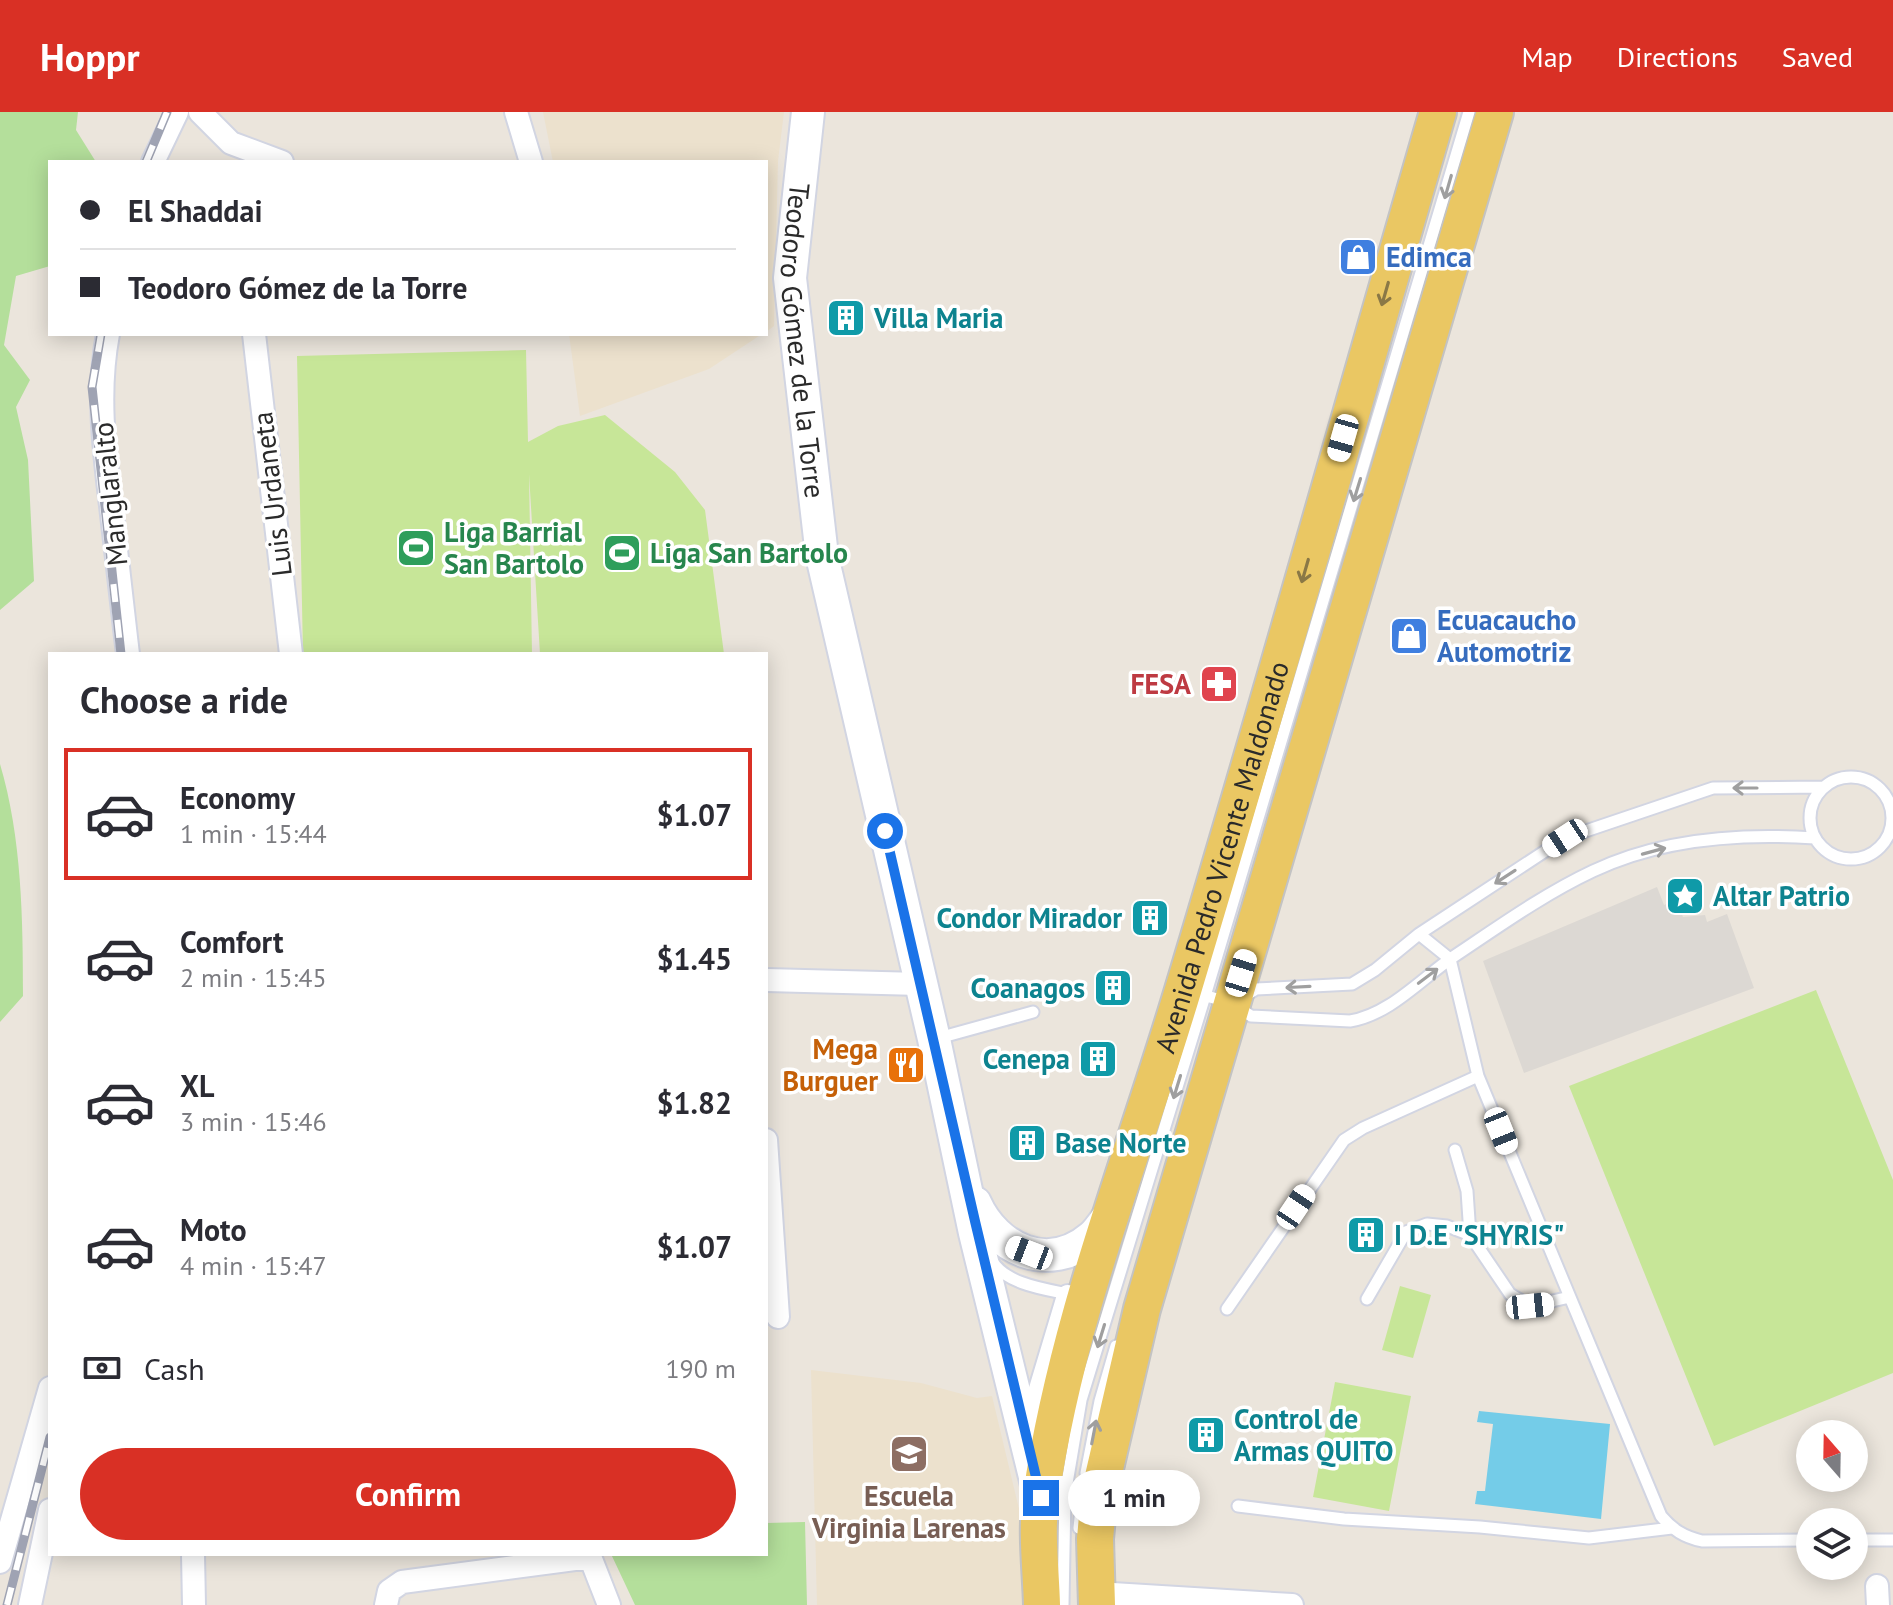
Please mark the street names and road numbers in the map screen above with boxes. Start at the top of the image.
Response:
street label: Teodoro Gómez de la Torre [772,181,834,500]
street label: Luis Urdaneta [243,410,300,578]
street label: Manglaralto [84,420,135,568]
street label: Avenida Pedro Vicente Maldonado [1146,657,1297,1057]

